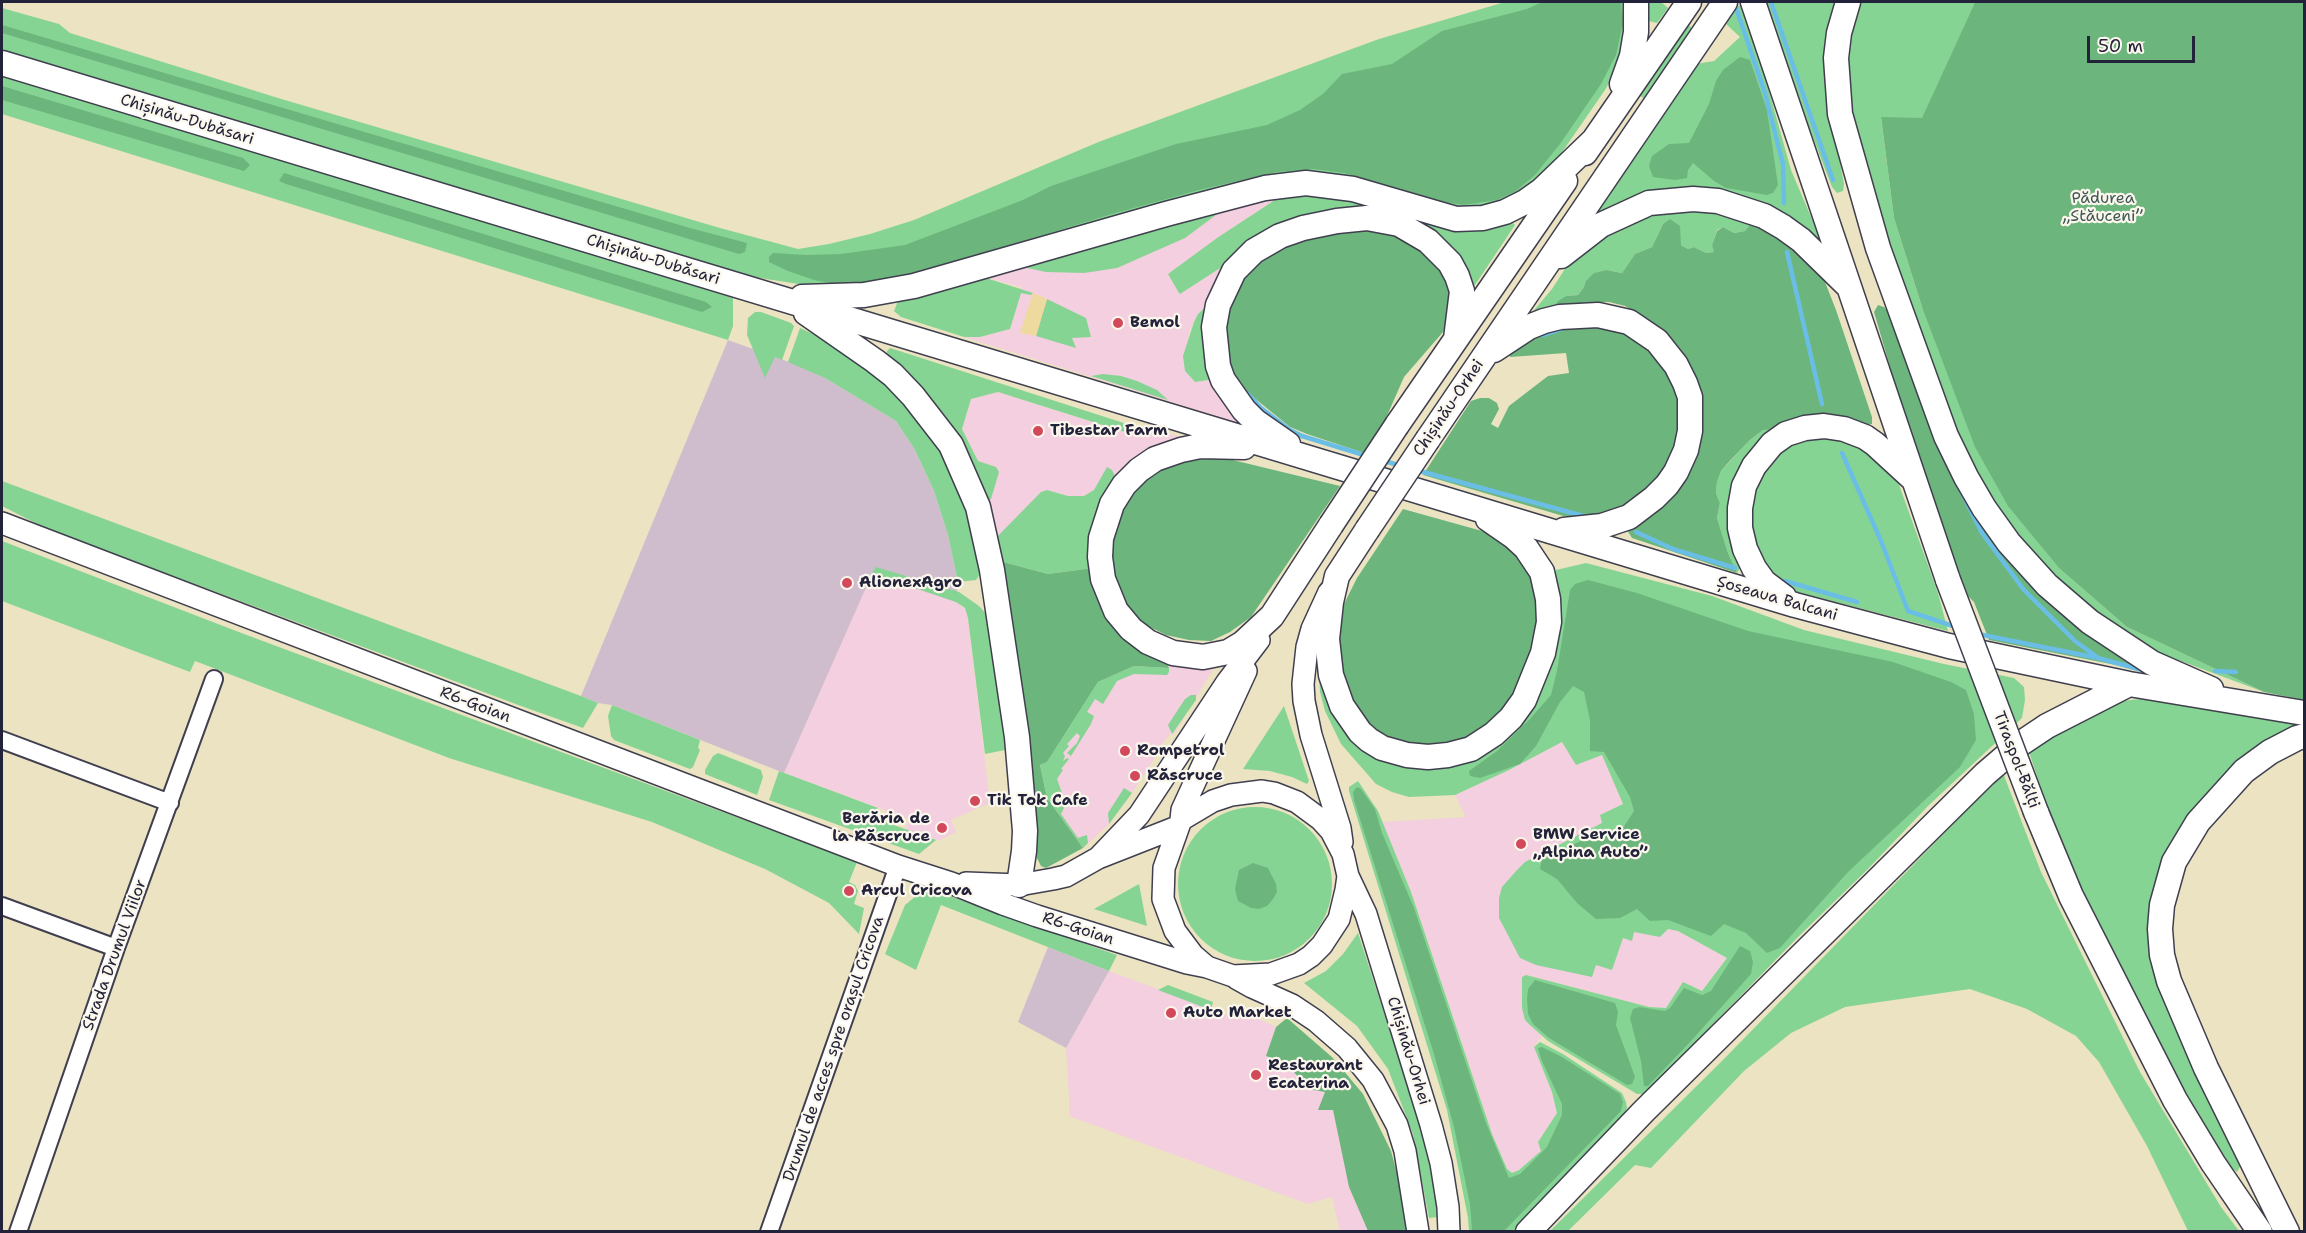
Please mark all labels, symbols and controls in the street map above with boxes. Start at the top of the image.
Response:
scale bar [2090,24,2198,62]
text: 50 m [2098,34,2143,58]
street label: Chișinău-Dubăsari [118,91,256,149]
park label: Pădurea „Stăuceni” [2063,189,2143,227]
street label: Chișinău-Dubăsari [584,231,722,289]
place label: Bemol [1130,313,1180,333]
marker: Bemol [1111,316,1125,330]
street label: Chișinău-Orhei [1410,356,1488,460]
place label: Tibestar Farm [1050,421,1168,441]
marker: Tibestar Farm [1031,424,1045,438]
place label: AlionexAgro [859,573,962,593]
street label: Șoseaua Balcani [1714,573,1840,625]
marker: AlionexAgro [840,576,854,590]
street label: R6-Goian [437,683,513,727]
street label: Tiraspol-Bălți [1989,709,2043,811]
place label: Rompetrol [1137,741,1225,761]
marker: Rompetrol [1118,744,1132,758]
place label: Răscruce [1147,766,1223,786]
marker: Răscruce [1128,769,1142,783]
place label: Tik Tok Cafe [987,791,1088,811]
marker: Tik Tok Cafe [968,794,982,808]
place label: Berăria de la Răscruce [832,809,930,847]
marker: Berăria de la Răscruce [935,821,949,835]
place label: BMW Service „Alpina Auto” [1533,825,1648,863]
marker: BMW Service „Alpina Auto” [1514,837,1528,851]
street label: Strada Drumul Viilor [79,877,151,1033]
place label: Arcul Cricova [861,881,972,901]
marker: Arcul Cricova [842,884,856,898]
street label: R6-Goian [1040,908,1116,950]
street label: Drumul de acces spre orașul Cricova [779,914,889,1184]
street label: Chișinău-Orhei [1382,995,1434,1107]
place label: Auto Market [1183,1003,1292,1023]
marker: Auto Market [1164,1006,1178,1020]
place label: Restaurant Ecaterina [1268,1056,1363,1094]
marker: Restaurant Ecaterina [1249,1068,1263,1082]

